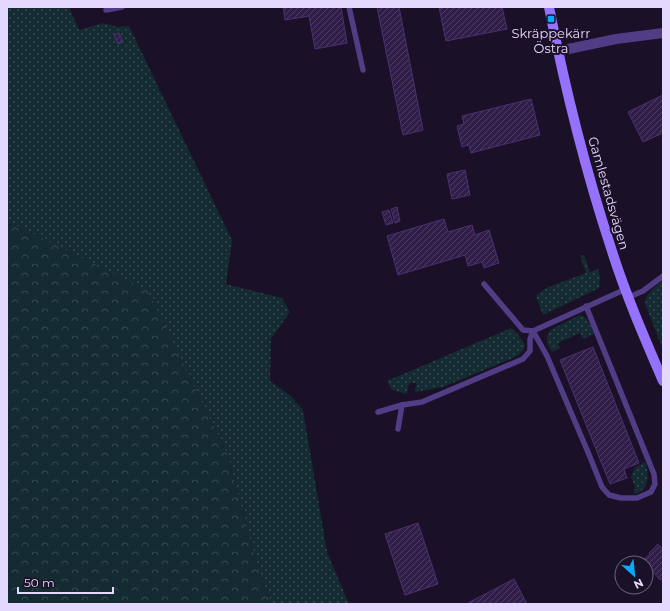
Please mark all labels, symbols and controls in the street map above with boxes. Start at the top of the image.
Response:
marker: Skräppekärr Östra [546,14,556,24]
place label: Skräppekärr Östra [511,25,591,56]
street label: Gamlestadsvägen [585,135,633,251]
north arrow [614,555,654,595]
scale bar [18,569,113,595]
text: 50 m [24,575,55,590]
text: N [631,576,646,592]

